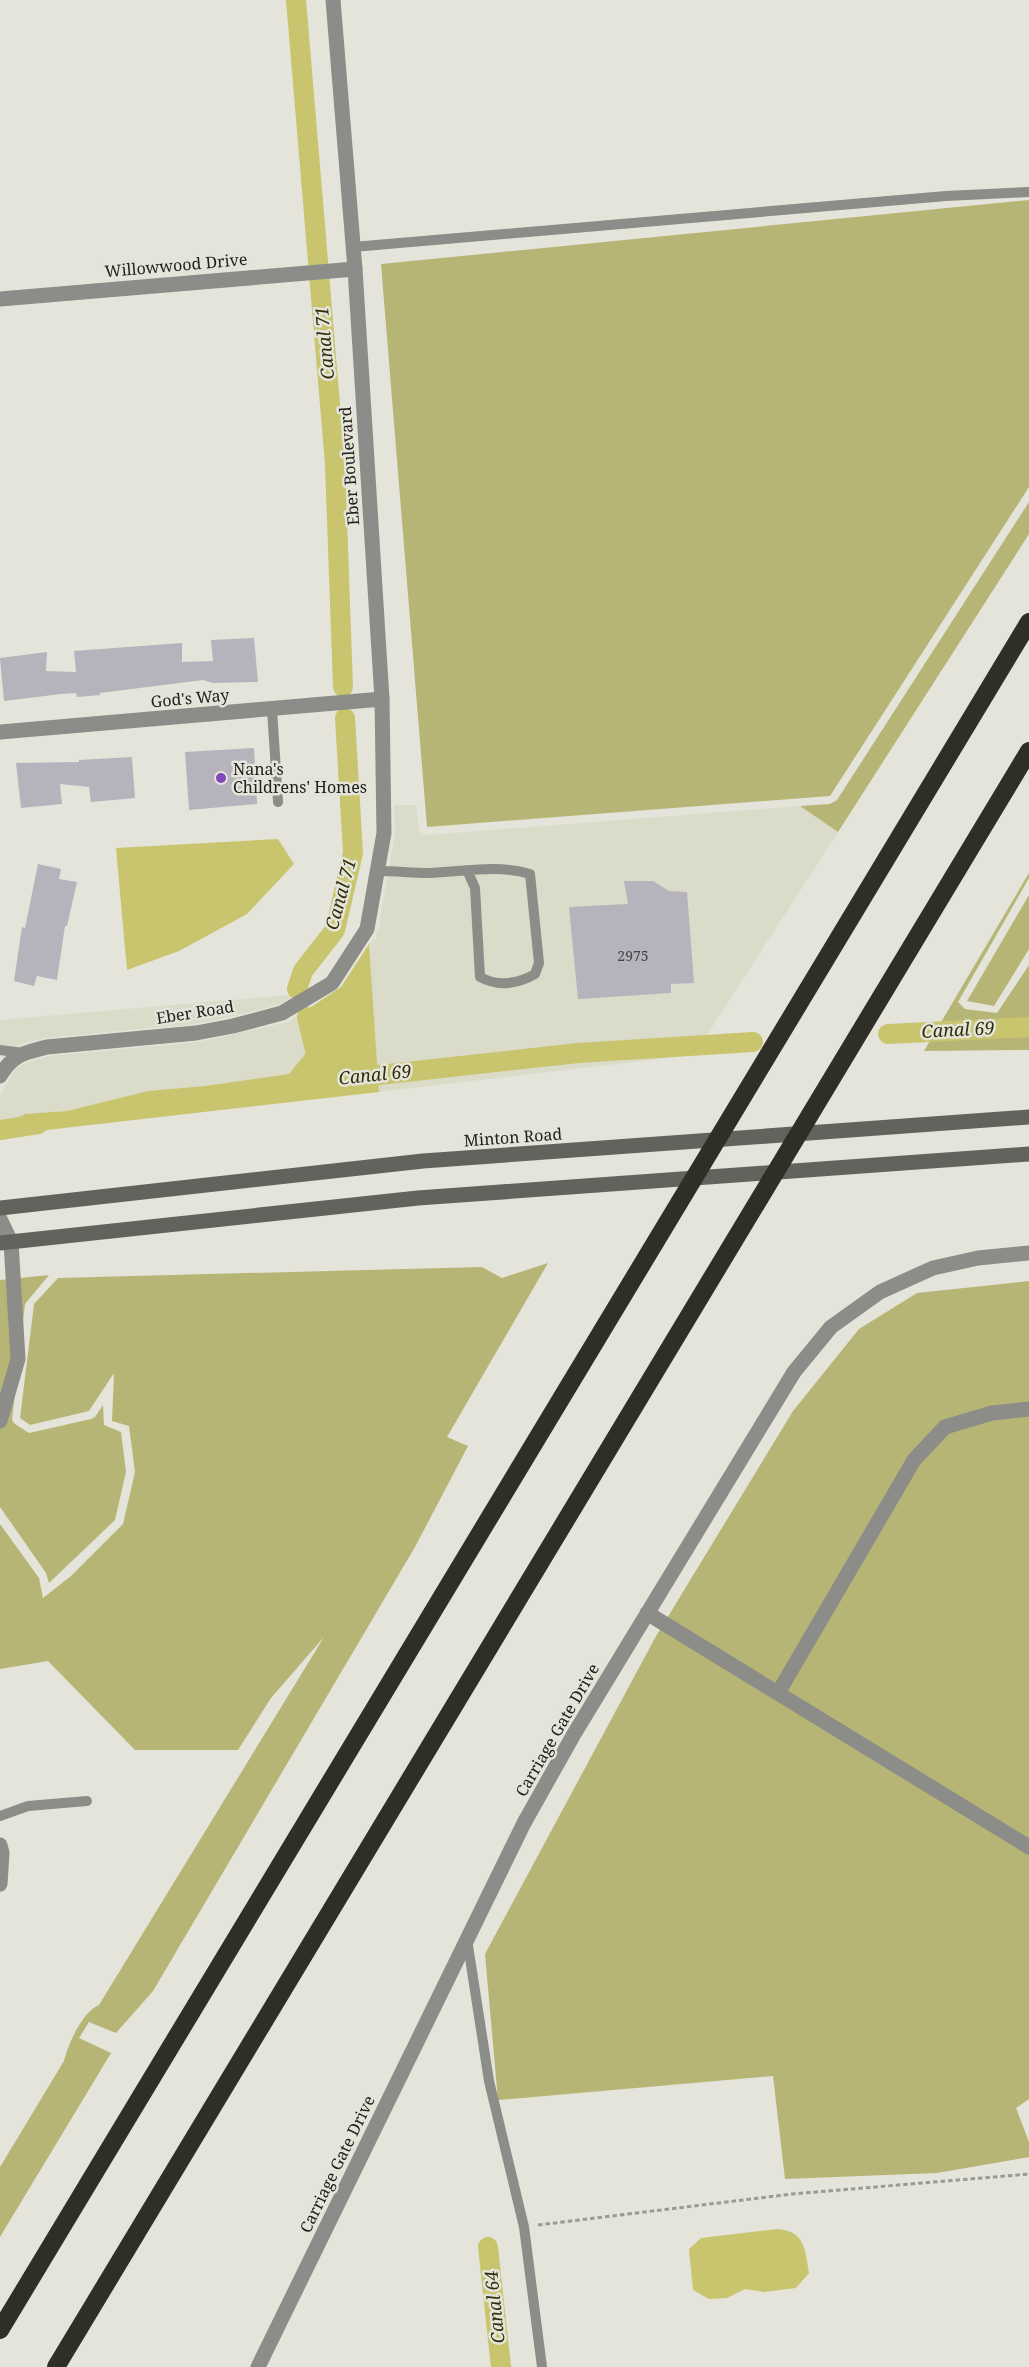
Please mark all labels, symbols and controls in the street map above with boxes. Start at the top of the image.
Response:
street label: Willowwood Drive [104,248,248,282]
water label: Canal 71 [309,306,339,381]
street label: Eber Boulevard [334,406,364,526]
street label: God's Way [150,684,231,712]
place label: Nana's Childrens' Homes [233,758,367,798]
marker: Nana's Childrens' Homes [214,771,228,785]
water label: Canal 71 [319,855,361,932]
house number: 2975 [617,946,649,965]
street label: Eber Road [154,995,236,1029]
water label: Canal 69 [921,1015,995,1043]
water label: Canal 69 [337,1058,413,1090]
street label: Minton Road [463,1123,563,1151]
street label: Carriage Gate Drive [510,1659,604,1801]
street label: Carriage Gate Drive [294,2092,380,2236]
water label: Canal 64 [478,2269,510,2345]

